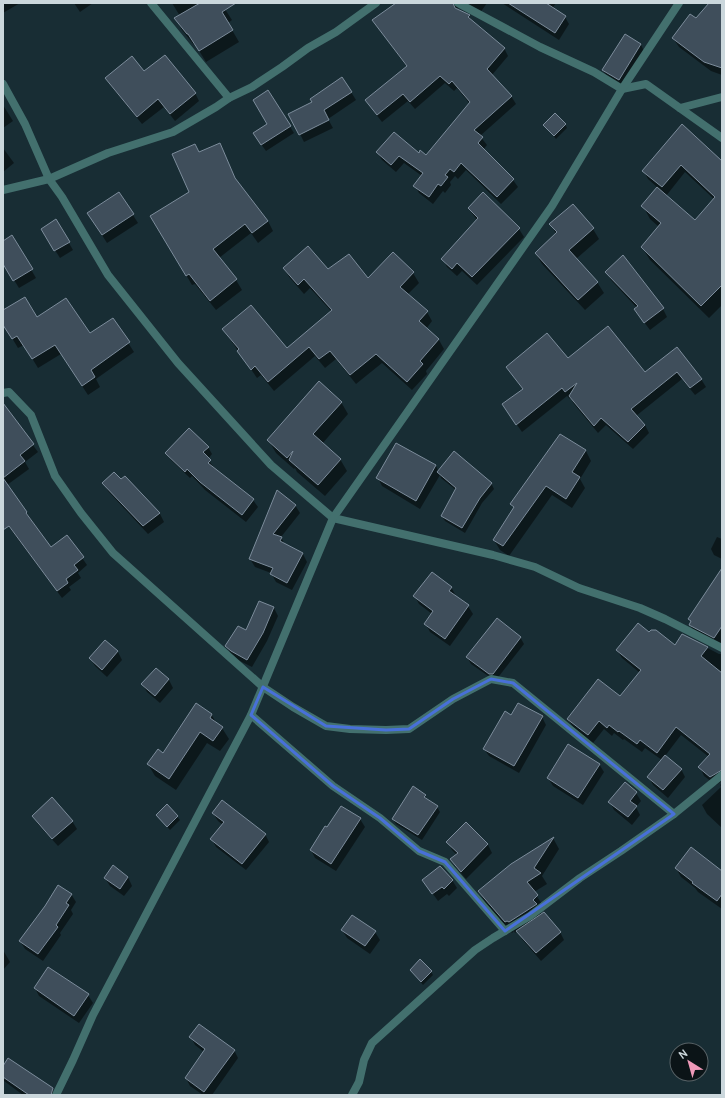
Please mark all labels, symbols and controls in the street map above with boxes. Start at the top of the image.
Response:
north arrow [669,1042,709,1082]
text: N [676,1046,690,1062]

